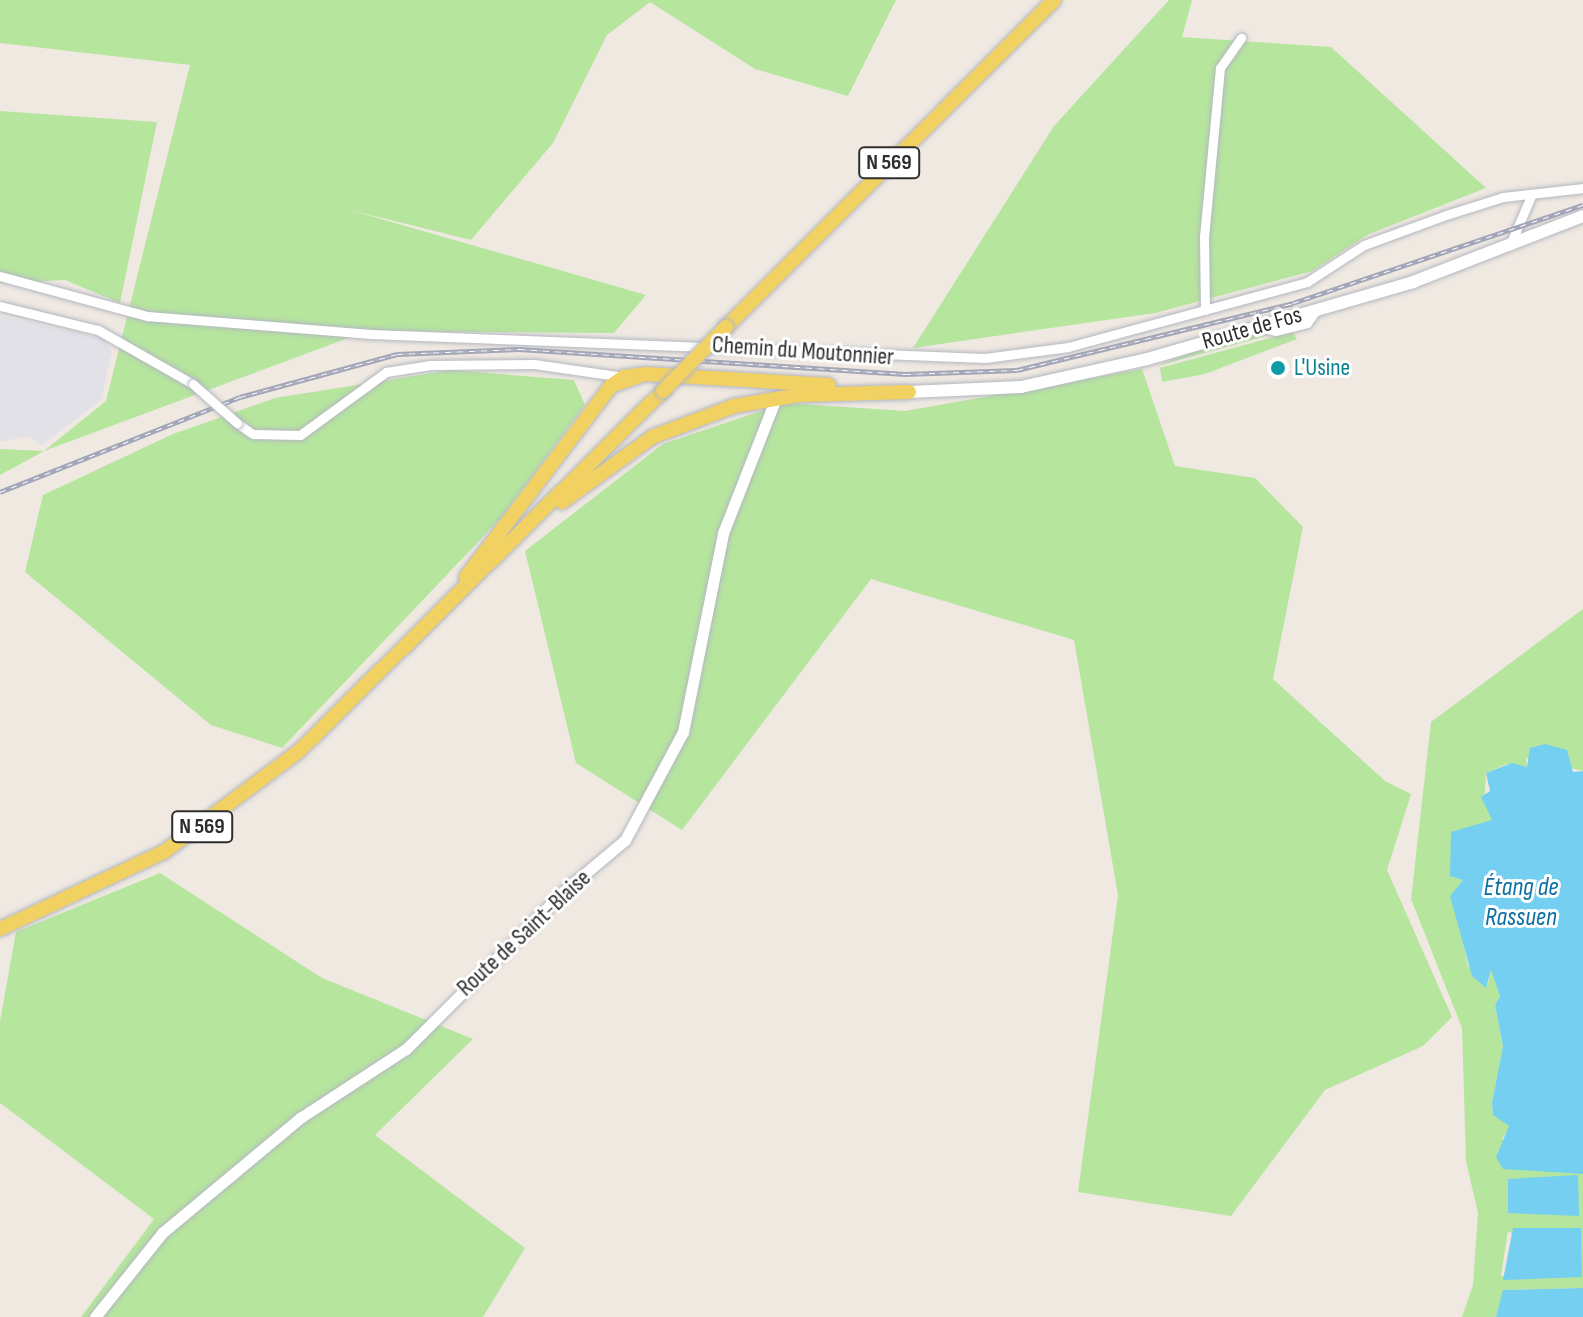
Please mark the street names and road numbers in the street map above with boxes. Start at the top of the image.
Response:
road number: N 569 [857,145,921,181]
street label: Route de Fos [1199,300,1305,356]
street label: Chemin du Moutonnier [711,330,895,372]
road number: N 569 [170,809,234,845]
street label: Route de Saint-Blaise [451,864,597,1002]

